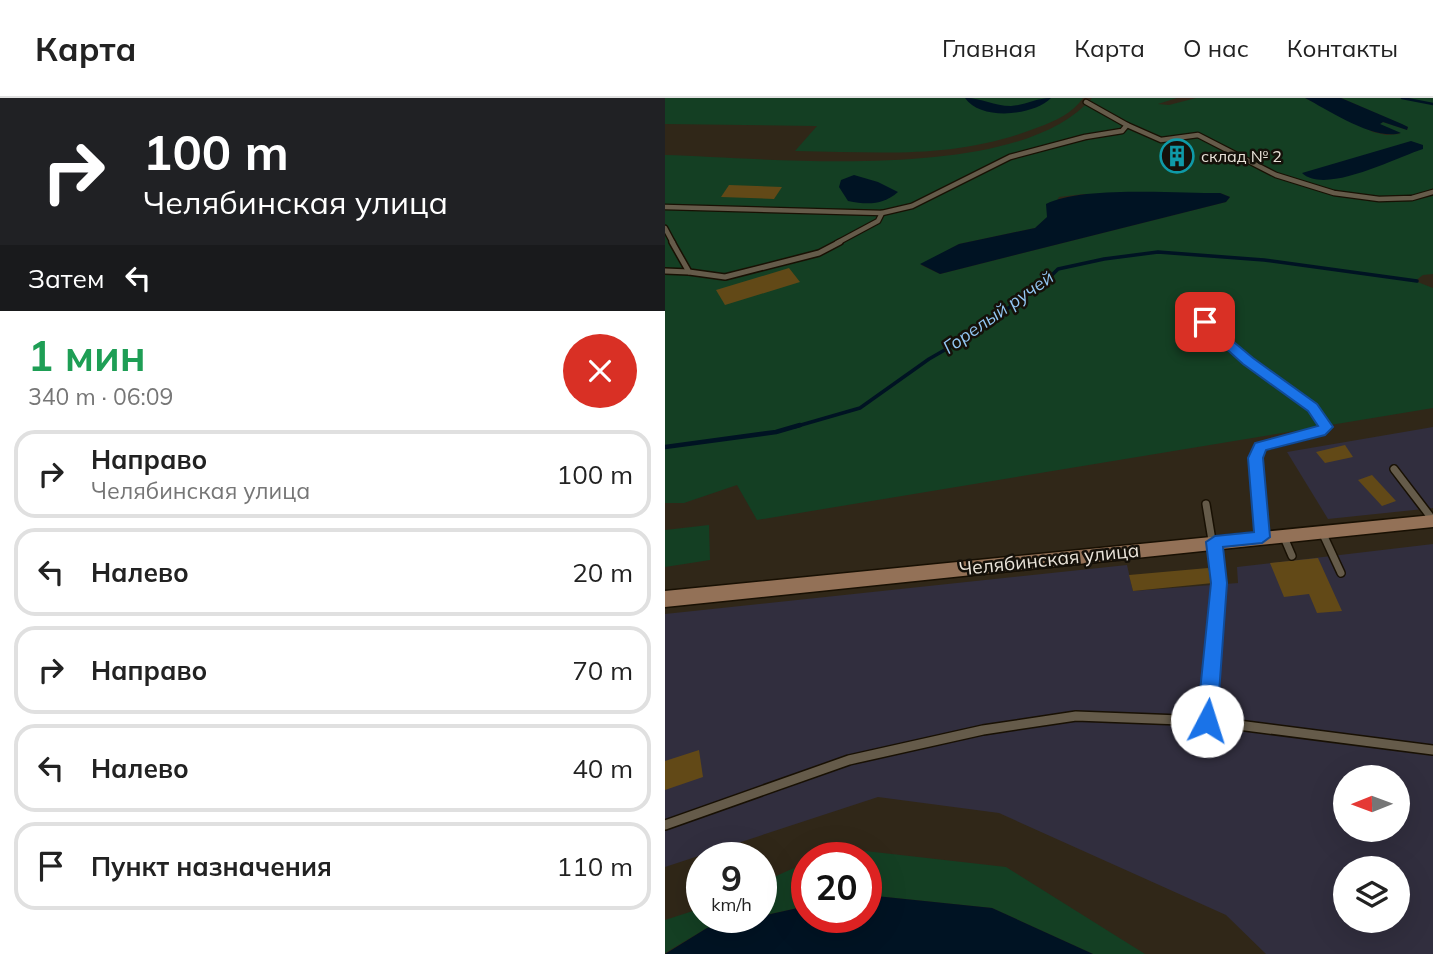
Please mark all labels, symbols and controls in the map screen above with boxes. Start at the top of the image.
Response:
text: Карта [35,28,137,69]
text: Главная [942,33,1036,63]
text: Карта [1074,33,1145,63]
text: О нас [1183,33,1249,63]
text: Контакты [1287,33,1398,63]
text: 100 m [143,121,289,182]
icon: right [28,126,119,217]
building icon: склад № 2 [1158,137,1196,175]
place label: склад № 2 [1201,146,1282,166]
text: Челябинская улица [143,182,448,222]
icon: left [119,259,157,297]
text: Затем [28,262,105,295]
water label: Горелый ручей [938,265,1058,359]
pin [1175,292,1235,352]
icon: arrive [1186,303,1224,341]
text: 1 мин [28,329,146,382]
button: close [563,334,637,408]
text: 340 m · 06:09 [28,382,173,411]
text: Направо [91,443,207,476]
icon: right [32,455,70,493]
text: 100 m [557,458,633,491]
text: Челябинская улица [91,476,310,505]
street label: Челябинская улица [958,538,1140,580]
icon: left [32,553,70,591]
text: Налево [91,556,189,589]
text: 20 m [572,556,633,589]
icon: right [32,651,70,689]
text: Направо [91,654,207,687]
text: 70 m [572,654,633,687]
position arrow [1170,684,1244,758]
icon: left [32,749,70,787]
text: Налево [91,752,189,785]
text: 40 m [572,752,633,785]
north arrow [1333,765,1411,842]
map controls [1333,765,1410,933]
speed limit sign: 20 [791,842,882,933]
icon: arrive [32,847,70,885]
text: Пункт назначения [91,850,332,883]
text: 110 m [557,850,633,883]
text: 9 [721,856,742,900]
button: layers [1333,856,1410,933]
text: km/h [711,893,752,916]

